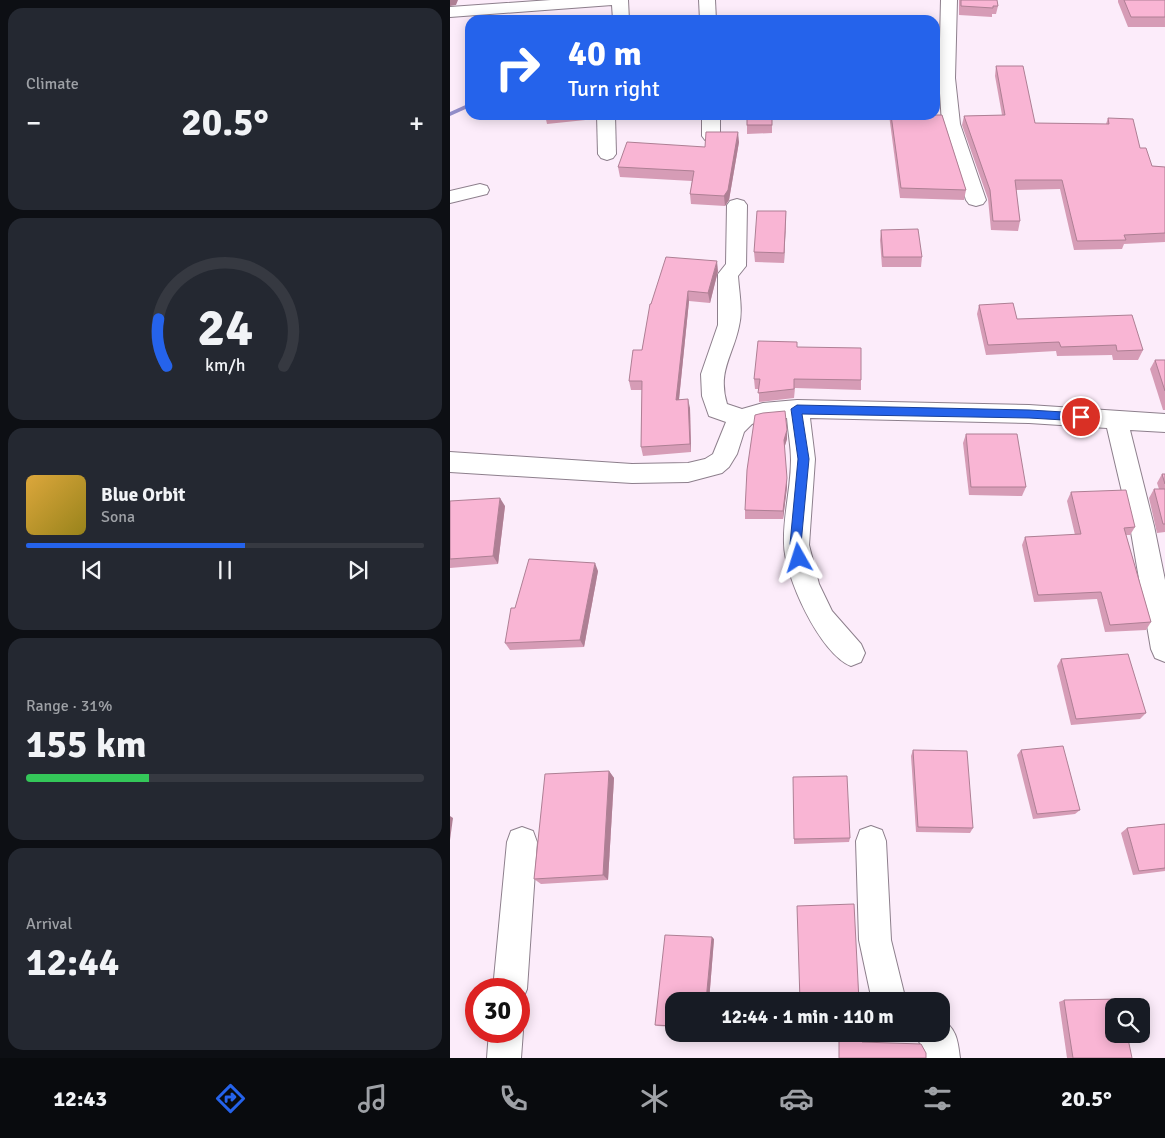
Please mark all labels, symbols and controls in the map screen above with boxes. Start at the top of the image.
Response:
text: 40 m [568,32,642,75]
icon: right [485,35,550,100]
text: Climate [26,74,79,94]
text: Turn right [568,75,660,102]
text: 20.5° [181,99,269,146]
text: − [26,106,41,140]
text: + [409,106,424,140]
text: 24 [197,296,253,360]
text: km/h [205,354,245,376]
pin [1060,396,1102,438]
icon: arrive [1067,403,1095,431]
text: Blue Orbit [101,483,185,507]
text: Sona [101,507,135,527]
position arrow [772,531,824,583]
icon: previous [78,556,106,584]
icon: pause [211,556,239,584]
icon: next [344,556,372,584]
text: Range · 31% [26,696,112,716]
text: 155 km [26,721,147,768]
text: Arrival [26,914,72,934]
text: 12:44 [26,939,119,986]
speed limit sign: 30 [465,978,530,1043]
map controls [1105,998,1150,1043]
button: search [1105,998,1150,1043]
text: 12:44 · 1 min · 110 m [721,1005,894,1029]
icon: directions [213,1081,248,1116]
icon: music [355,1081,390,1116]
icon: phone [496,1081,531,1116]
icon: climate [637,1081,672,1116]
icon: car [779,1081,814,1116]
icon: filters [920,1081,955,1116]
text: 12:43 [53,1085,107,1112]
text: 20.5° [1061,1085,1112,1112]

